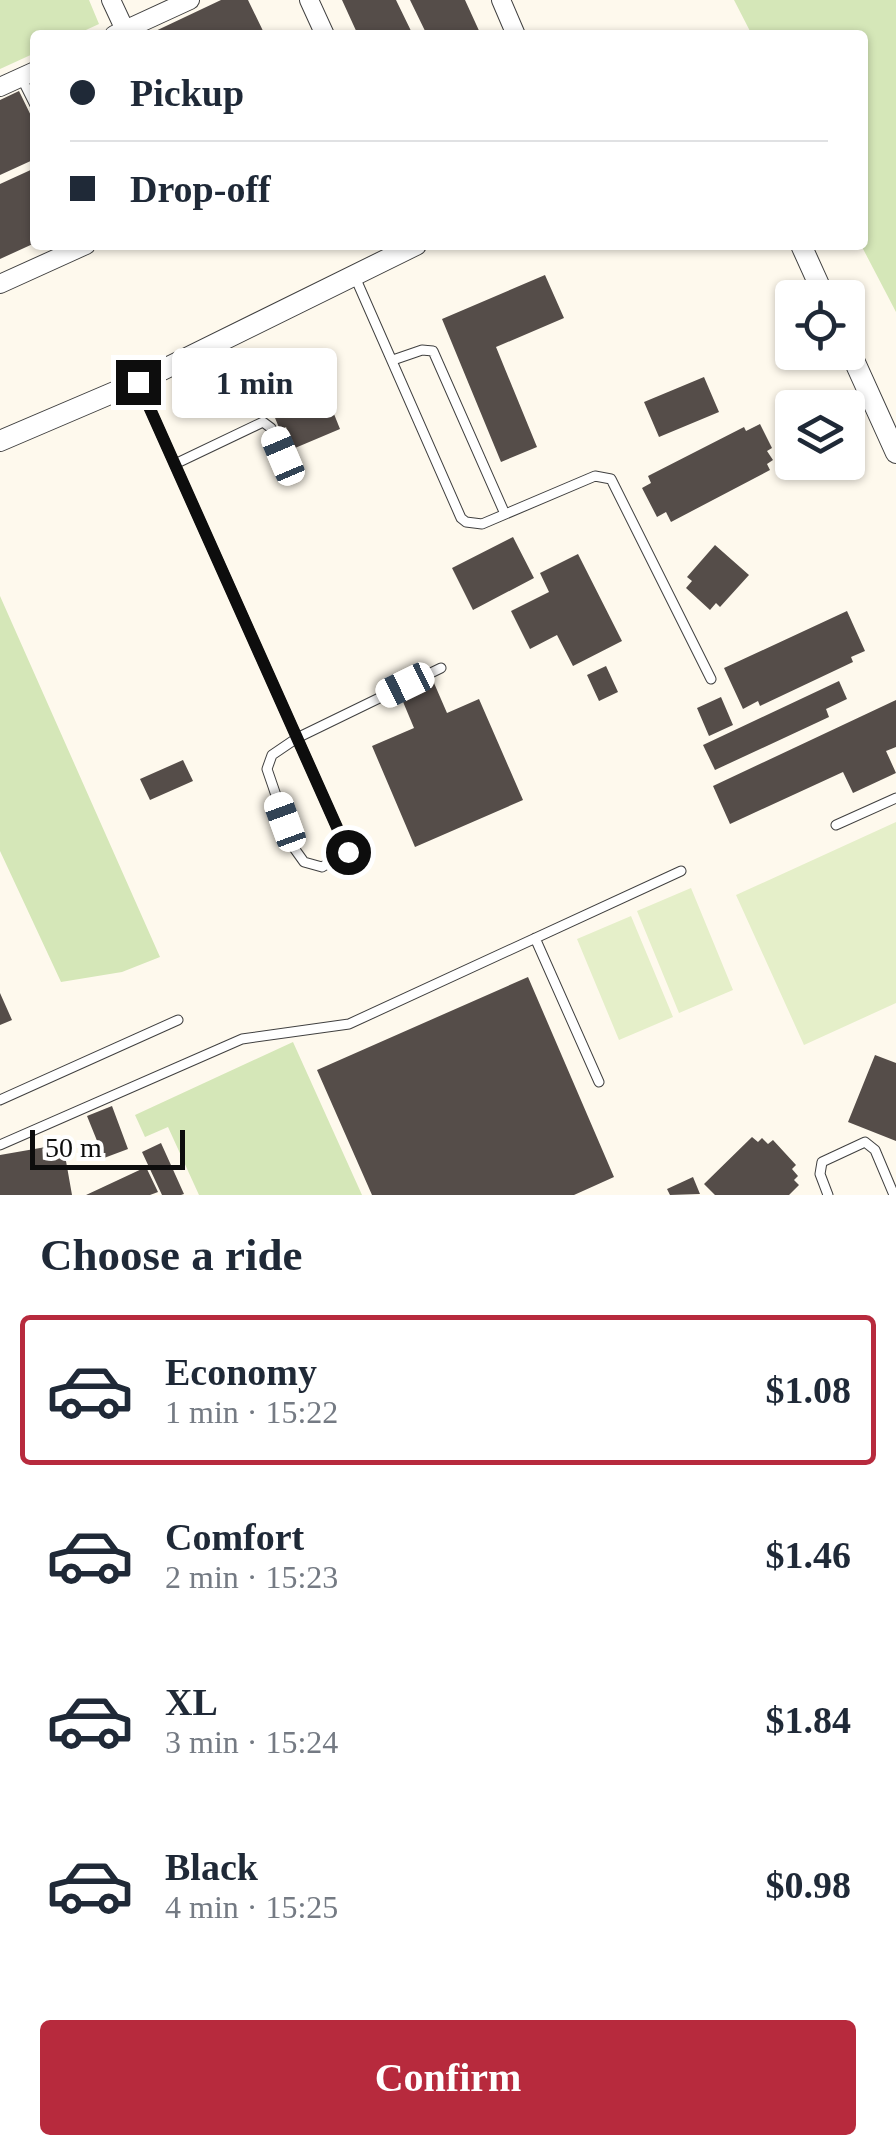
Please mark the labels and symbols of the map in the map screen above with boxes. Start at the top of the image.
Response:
callout: 1 min [173,347,338,417]
route end [116,360,161,405]
car [257,423,309,489]
car [371,658,439,712]
car [261,789,309,855]
route start [326,830,371,875]
scale bar [30,1125,185,1170]

